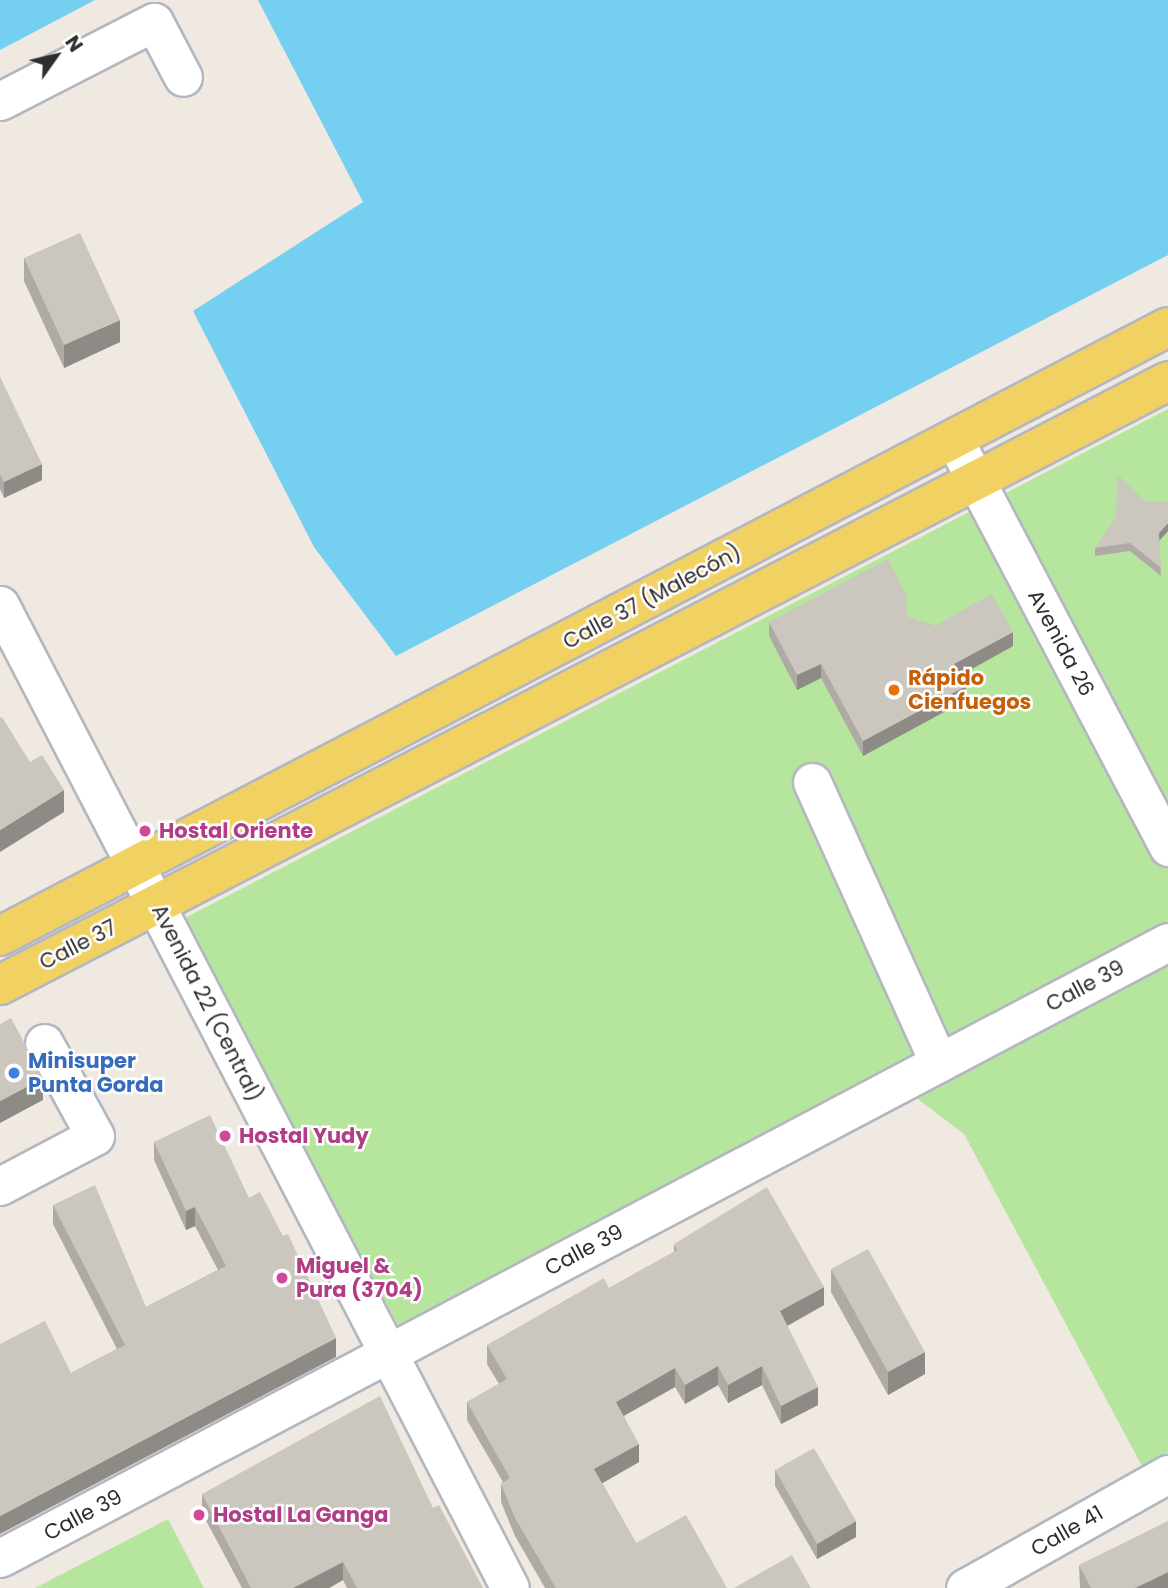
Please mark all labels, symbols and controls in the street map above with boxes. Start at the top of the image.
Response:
north arrow [21,21,91,91]
text: N [59,30,89,57]
street label: Calle 37 (Malecón) [559,539,745,655]
street label: Avenida 26 [1022,585,1100,701]
place label: Rápido Cienfuegos [908,665,1031,715]
marker: Rápido Cienfuegos [886,682,902,698]
place label: Hostal Oriente [159,818,313,844]
marker: Hostal Oriente [137,823,153,839]
street label: Avenida 22 (Central) [146,900,268,1106]
street label: Calle 37 [35,915,121,975]
street label: Calle 39 [1042,955,1128,1017]
place label: Minisuper Punta Gorda [28,1048,164,1098]
marker: Minisuper Punta Gorda [6,1065,22,1081]
place label: Hostal Yudy [239,1123,369,1149]
marker: Hostal Yudy [217,1128,233,1144]
street label: Calle 39 [541,1219,627,1281]
place label: Miguel & Pura (3704) [296,1253,423,1303]
marker: Miguel & Pura (3704) [274,1270,290,1286]
street label: Calle 39 [40,1484,126,1546]
street label: Calle 41 [1026,1500,1108,1562]
place label: Hostal La Ganga [213,1502,389,1528]
marker: Hostal La Ganga [191,1507,207,1523]

